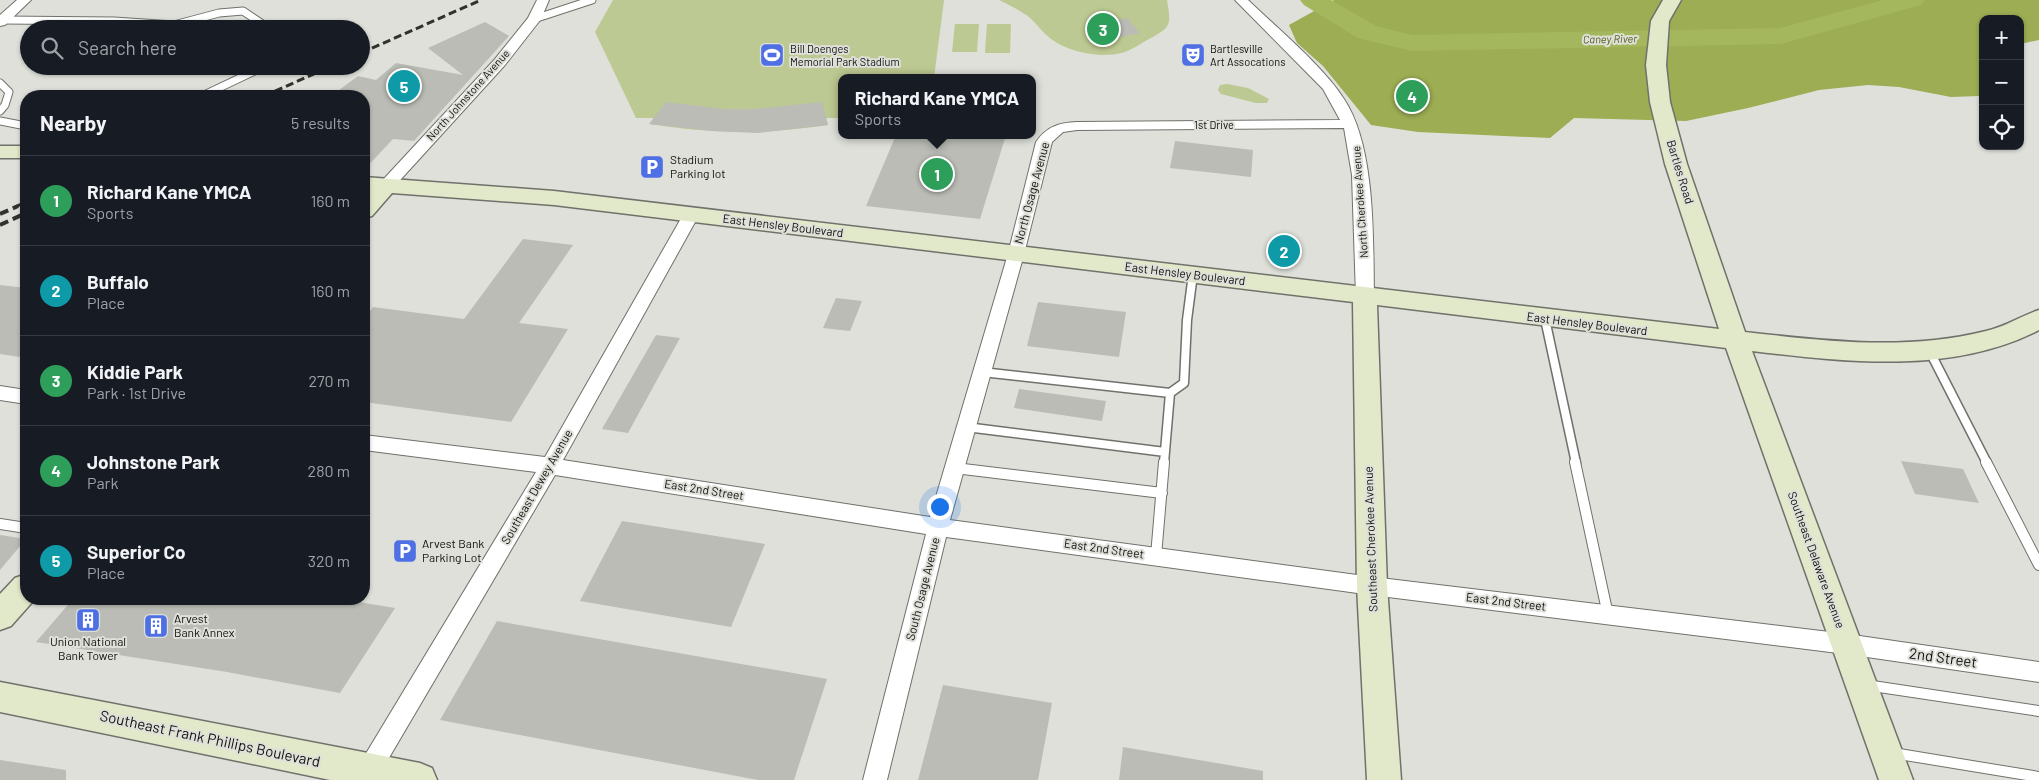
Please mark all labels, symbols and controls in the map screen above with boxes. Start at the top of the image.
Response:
pin: 3 [1087,10,1119,48]
map controls [1979,15,2024,150]
button: + [1979,15,2024,60]
search box [20,20,370,75]
water label: Caney River [1583,32,1638,45]
icon: search [38,34,66,62]
text: Search here [78,36,177,59]
sports icon: Bill Doenges Memorial Park Stadium [759,42,785,68]
place label: Bill Doenges Memorial Park Stadium [790,42,900,68]
theatre icon: Bartlesville Art Assocations [1180,42,1206,68]
place label: Bartlesville Art Assocations [1210,42,1285,68]
street label: North Johnstone Avenue [423,46,512,143]
button: − [1979,60,2024,105]
pin: 5 [388,67,420,105]
popup [838,74,1036,139]
pin: 4 [1396,77,1428,115]
text: Richard Kane YMCA [855,86,1019,109]
button: locate [1979,105,2024,150]
text: Sports [855,109,901,128]
text: Nearby [40,110,106,135]
text: 5 results [291,113,350,132]
street label: 1st Drive [1194,118,1234,131]
street label: Bartles Road [1665,138,1697,205]
street label: North Osage Avenue [1011,140,1051,245]
street label: North Cherokee Avenue [1349,145,1370,258]
place label: Stadium Parking lot [670,152,726,180]
parking icon: Stadium Parking lot [639,154,665,180]
pin: 1 [921,155,953,193]
text: Richard Kane YMCA [87,180,251,203]
text: 1 [53,191,59,210]
text: 160 m [311,191,350,210]
text: Sports [87,203,133,222]
street label: East Hensley Boulevard [722,211,844,239]
pin: 2 [1268,232,1300,270]
street label: East Hensley Boulevard [1124,259,1246,287]
text: Buffalo [87,270,149,293]
text: 2 [52,281,60,300]
text: 160 m [311,281,350,300]
text: Place [87,293,125,312]
street label: East Hensley Boulevard [1526,309,1648,337]
text: Kiddie Park [87,360,183,383]
text: 3 [52,371,60,390]
text: 270 m [308,371,350,390]
text: Park · 1st Drive [87,383,186,402]
street label: Southeast Dewey Avenue [498,427,575,546]
text: Johnstone Park [87,450,220,473]
text: 4 [51,461,61,480]
text: 280 m [308,461,350,480]
street label: Southeast Cherokee Avenue [1360,466,1380,612]
text: Park [87,473,118,492]
street label: East 2nd Street [663,476,745,502]
street label: Southeast Delaware Avenue [1786,489,1848,630]
your location [927,494,953,520]
street label: East 2nd Street [1063,535,1145,561]
place label: Arvest Bank Parking Lot [422,536,484,564]
street label: South Osage Avenue [902,536,942,642]
parking icon: Arvest Bank Parking Lot [392,538,418,564]
text: Superior Co [87,540,186,563]
text: 5 [52,551,60,570]
text: 320 m [308,551,350,570]
text: Place [87,563,125,582]
street label: East 2nd Street [1465,589,1547,613]
building icon: Union National Bank Tower [75,607,101,633]
place label: Arvest Bank Annex [174,611,235,639]
building icon: Arvest Bank Annex [143,613,169,639]
place label: Union National Bank Tower [50,634,126,662]
street label: 2nd Street [1908,643,1978,671]
street label: Southeast Frank Phillips Boulevard [98,706,322,770]

